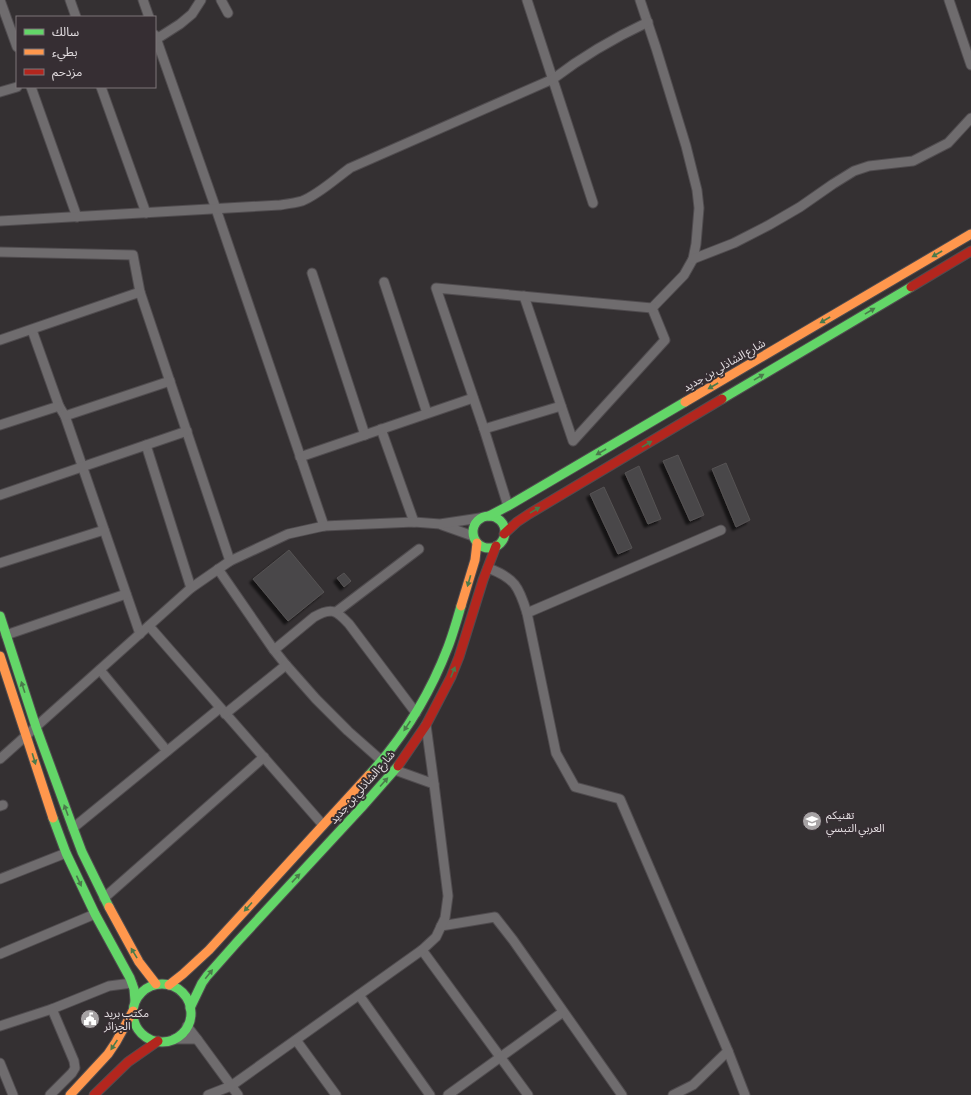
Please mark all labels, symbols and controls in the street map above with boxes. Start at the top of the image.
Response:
legend [16,16,156,88]
text: سالك [52,25,79,39]
text: بطيء [52,45,78,62]
text: مزدحم [52,65,82,81]
one-way arrow [931,250,943,257]
one-way arrow [864,307,876,314]
one-way arrow [819,316,831,323]
street label: شارع الشاذلي بن جديد [681,336,769,396]
one-way arrow [754,373,764,381]
one-way arrow [707,382,719,389]
one-way arrow [641,440,653,447]
one-way arrow [595,448,607,455]
one-way arrow [530,506,540,514]
one-way arrow [466,575,472,587]
one-way arrow [450,666,456,678]
one-way arrow [20,681,26,693]
one-way arrow [403,721,411,731]
street label: شارع الشاذلي بن جديد [327,748,400,828]
one-way arrow [31,754,37,766]
one-way arrow [379,777,389,787]
one-way arrow [63,804,69,816]
place label: تقنيكم العربي التبسي [826,809,885,838]
school or university icon: تقنيكم العربي التبسي [801,810,823,832]
one-way arrow [291,873,301,883]
one-way arrow [76,875,82,886]
one-way arrow [243,902,252,913]
one-way arrow [130,947,137,959]
one-way arrow [205,969,213,980]
place label: مكتب بريد الجزائر [103,1007,149,1033]
public building icon: مكتب بريد الجزائر [79,1008,101,1030]
one-way arrow [110,1039,118,1050]

